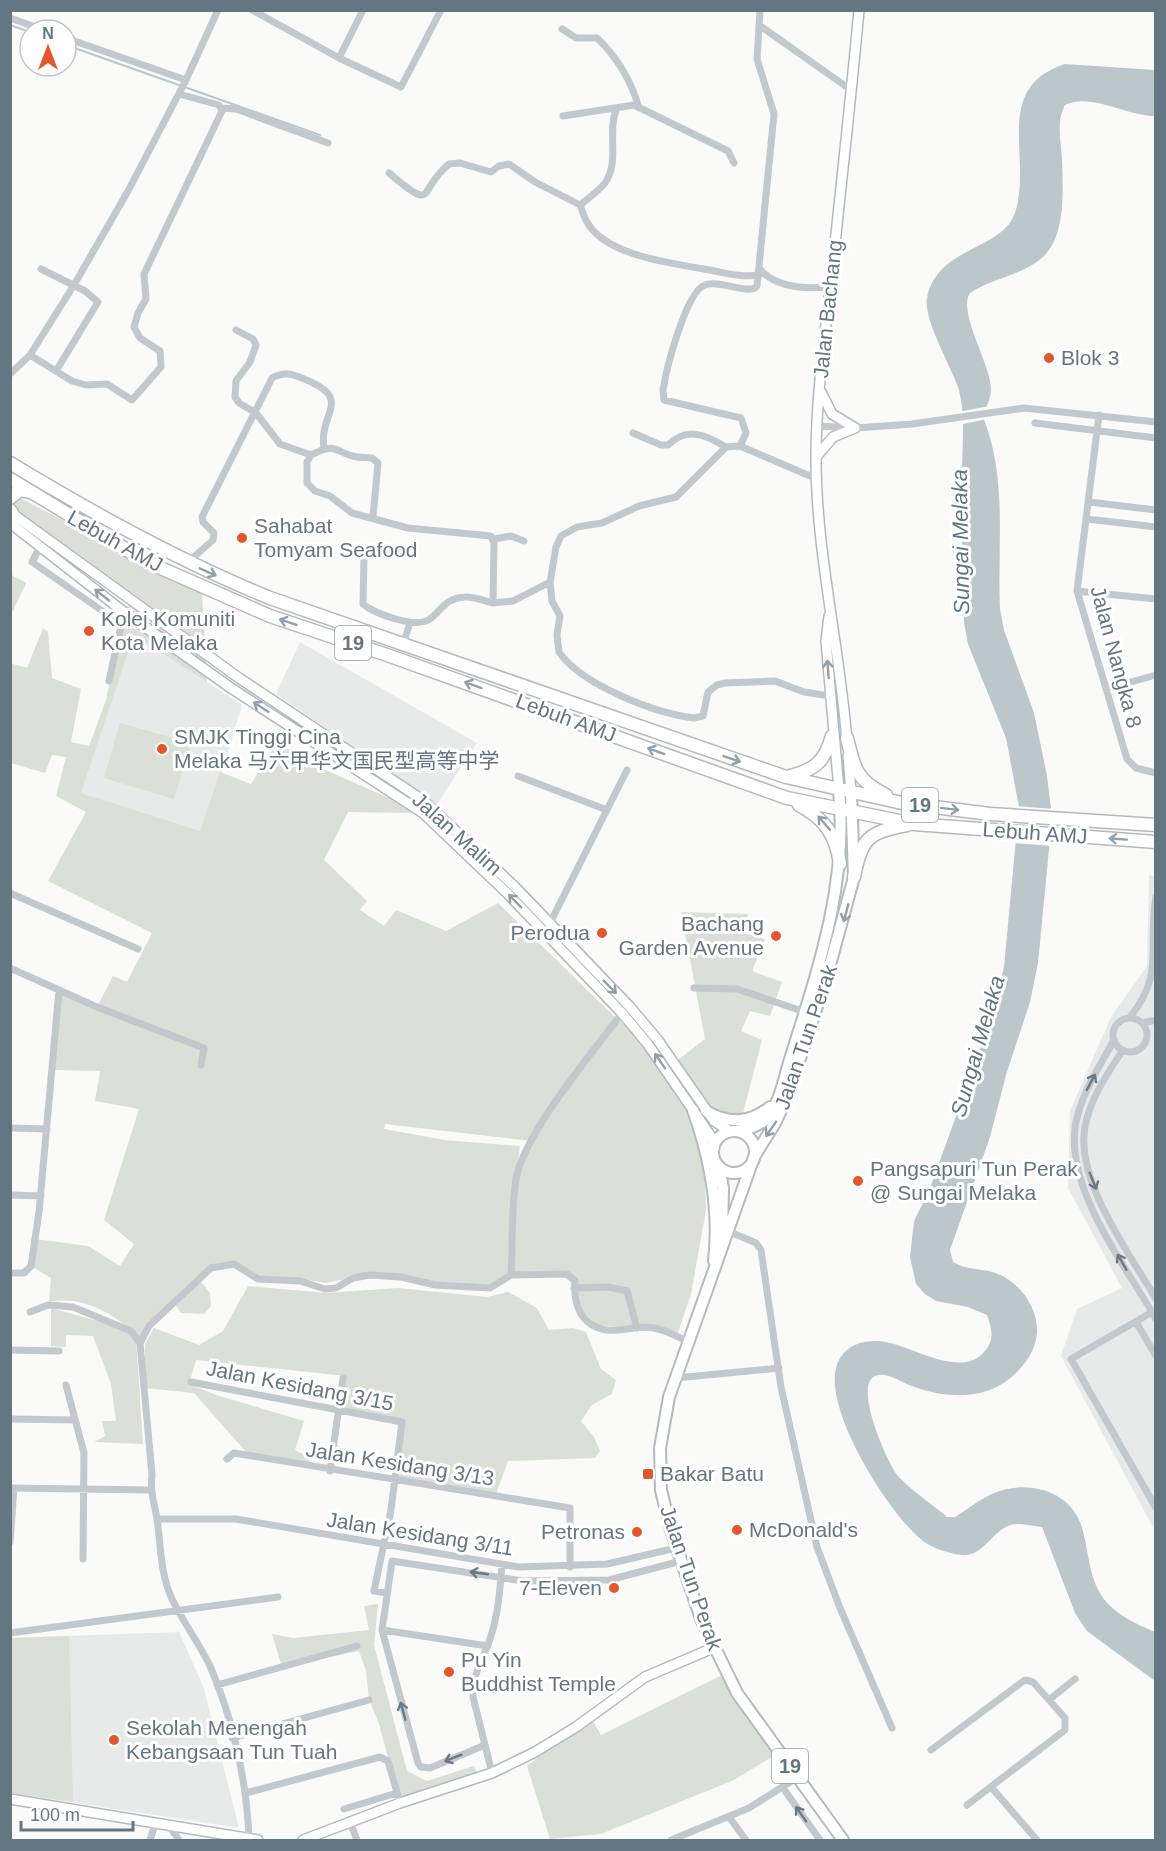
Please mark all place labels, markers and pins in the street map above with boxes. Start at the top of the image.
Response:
place label: Blok 3 [1061,346,1119,369]
marker: Blok 3 [1042,351,1056,365]
place label: Sahabat Tomyam Seafood [254,514,417,561]
marker: Sahabat Tomyam Seafood [235,531,249,545]
place label: Kolej Komuniti Kota Melaka [101,607,235,654]
marker: Kolej Komuniti Kota Melaka [82,624,96,638]
place label: SMJK Tinggi Cina Melaka 马六甲华文国民型高等中学 [174,725,500,772]
marker: SMJK Tinggi Cina Melaka 马六甲华文国民型高等中学 [155,742,169,756]
place label: Bachang Garden Avenue [618,912,764,959]
place label: Perodua [511,921,590,944]
marker: Perodua [595,926,609,940]
marker: Bachang Garden Avenue [769,929,783,943]
place label: Pangsapuri Tun Perak @ Sungai Melaka [870,1157,1078,1204]
marker: Pangsapuri Tun Perak @ Sungai Melaka [851,1174,865,1188]
place label: Bakar Batu [660,1462,764,1485]
marker: Bakar Batu [641,1467,655,1481]
place label: McDonald's [749,1518,858,1541]
place label: Petronas [541,1520,625,1543]
marker: McDonald's [730,1523,744,1537]
marker: Petronas [630,1525,644,1539]
place label: 7-Eleven [519,1576,602,1599]
marker: 7-Eleven [607,1581,621,1595]
place label: Pu Yin Buddhist Temple [461,1648,616,1695]
marker: Pu Yin Buddhist Temple [442,1665,456,1679]
place label: Sekolah Menengah Kebangsaan Tun Tuah [126,1716,337,1763]
marker: Sekolah Menengah Kebangsaan Tun Tuah [107,1733,121,1747]

